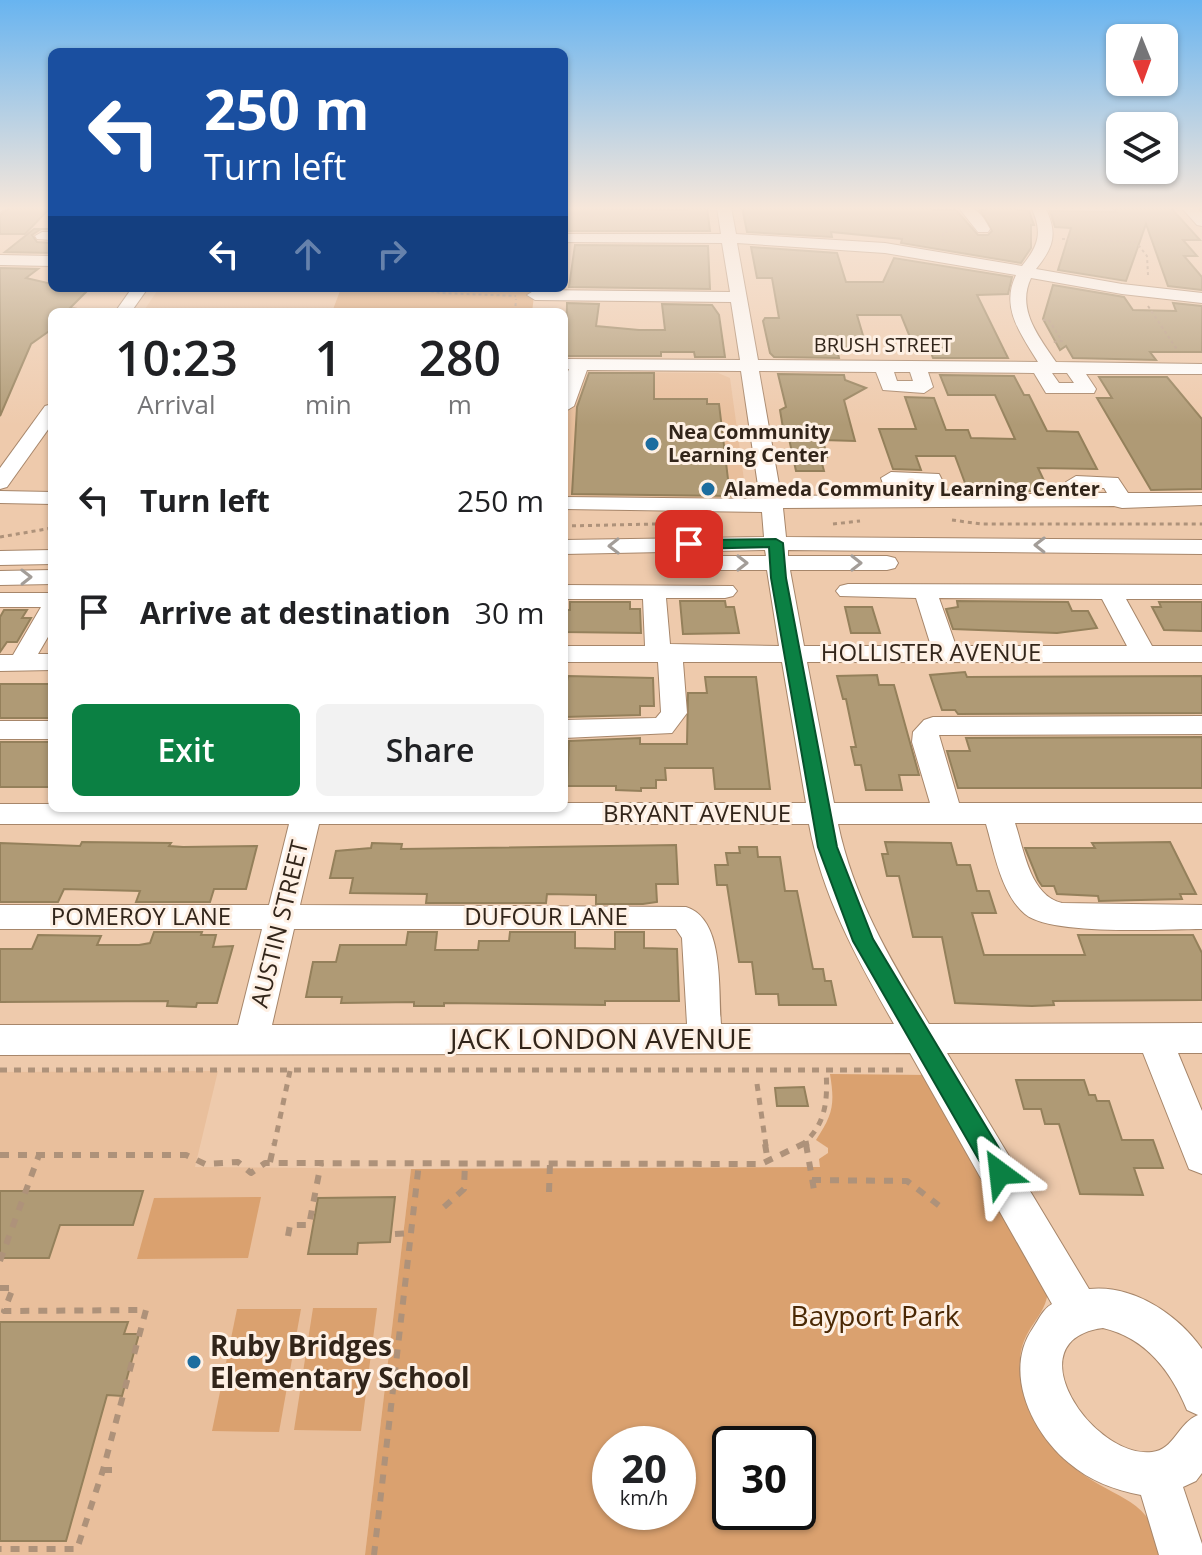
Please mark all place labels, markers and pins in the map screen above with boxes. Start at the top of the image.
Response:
place label: Nea Community Learning Center [668,418,831,468]
marker: Nea Community Learning Center [643,435,661,453]
place label: Alameda Community Learning Center [724,475,1100,502]
marker: Alameda Community Learning Center [699,480,717,498]
pin [655,510,723,578]
place label: Ruby Bridges Elementary School [210,1326,470,1396]
marker: Ruby Bridges Elementary School [185,1353,203,1371]

